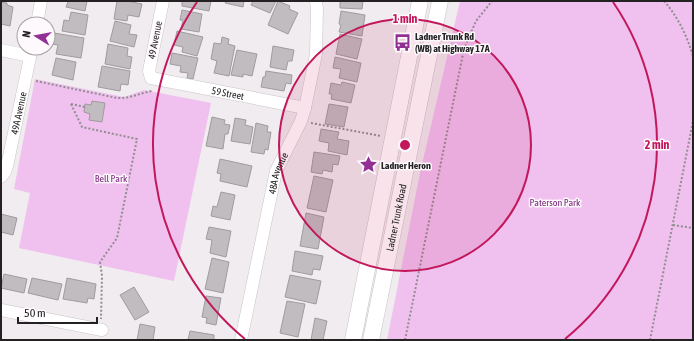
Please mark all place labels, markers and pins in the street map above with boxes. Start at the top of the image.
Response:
place label: Ladner Trunk Rd (WB) at Highway 17A [415,31,490,54]
bus stop icon: Ladner Trunk Rd (WB) at Highway 17A [392,32,412,52]
centre of rings [398,138,412,152]
place icon: Ladner Heron [358,155,378,175]
place label: Ladner Heron [381,160,431,171]

